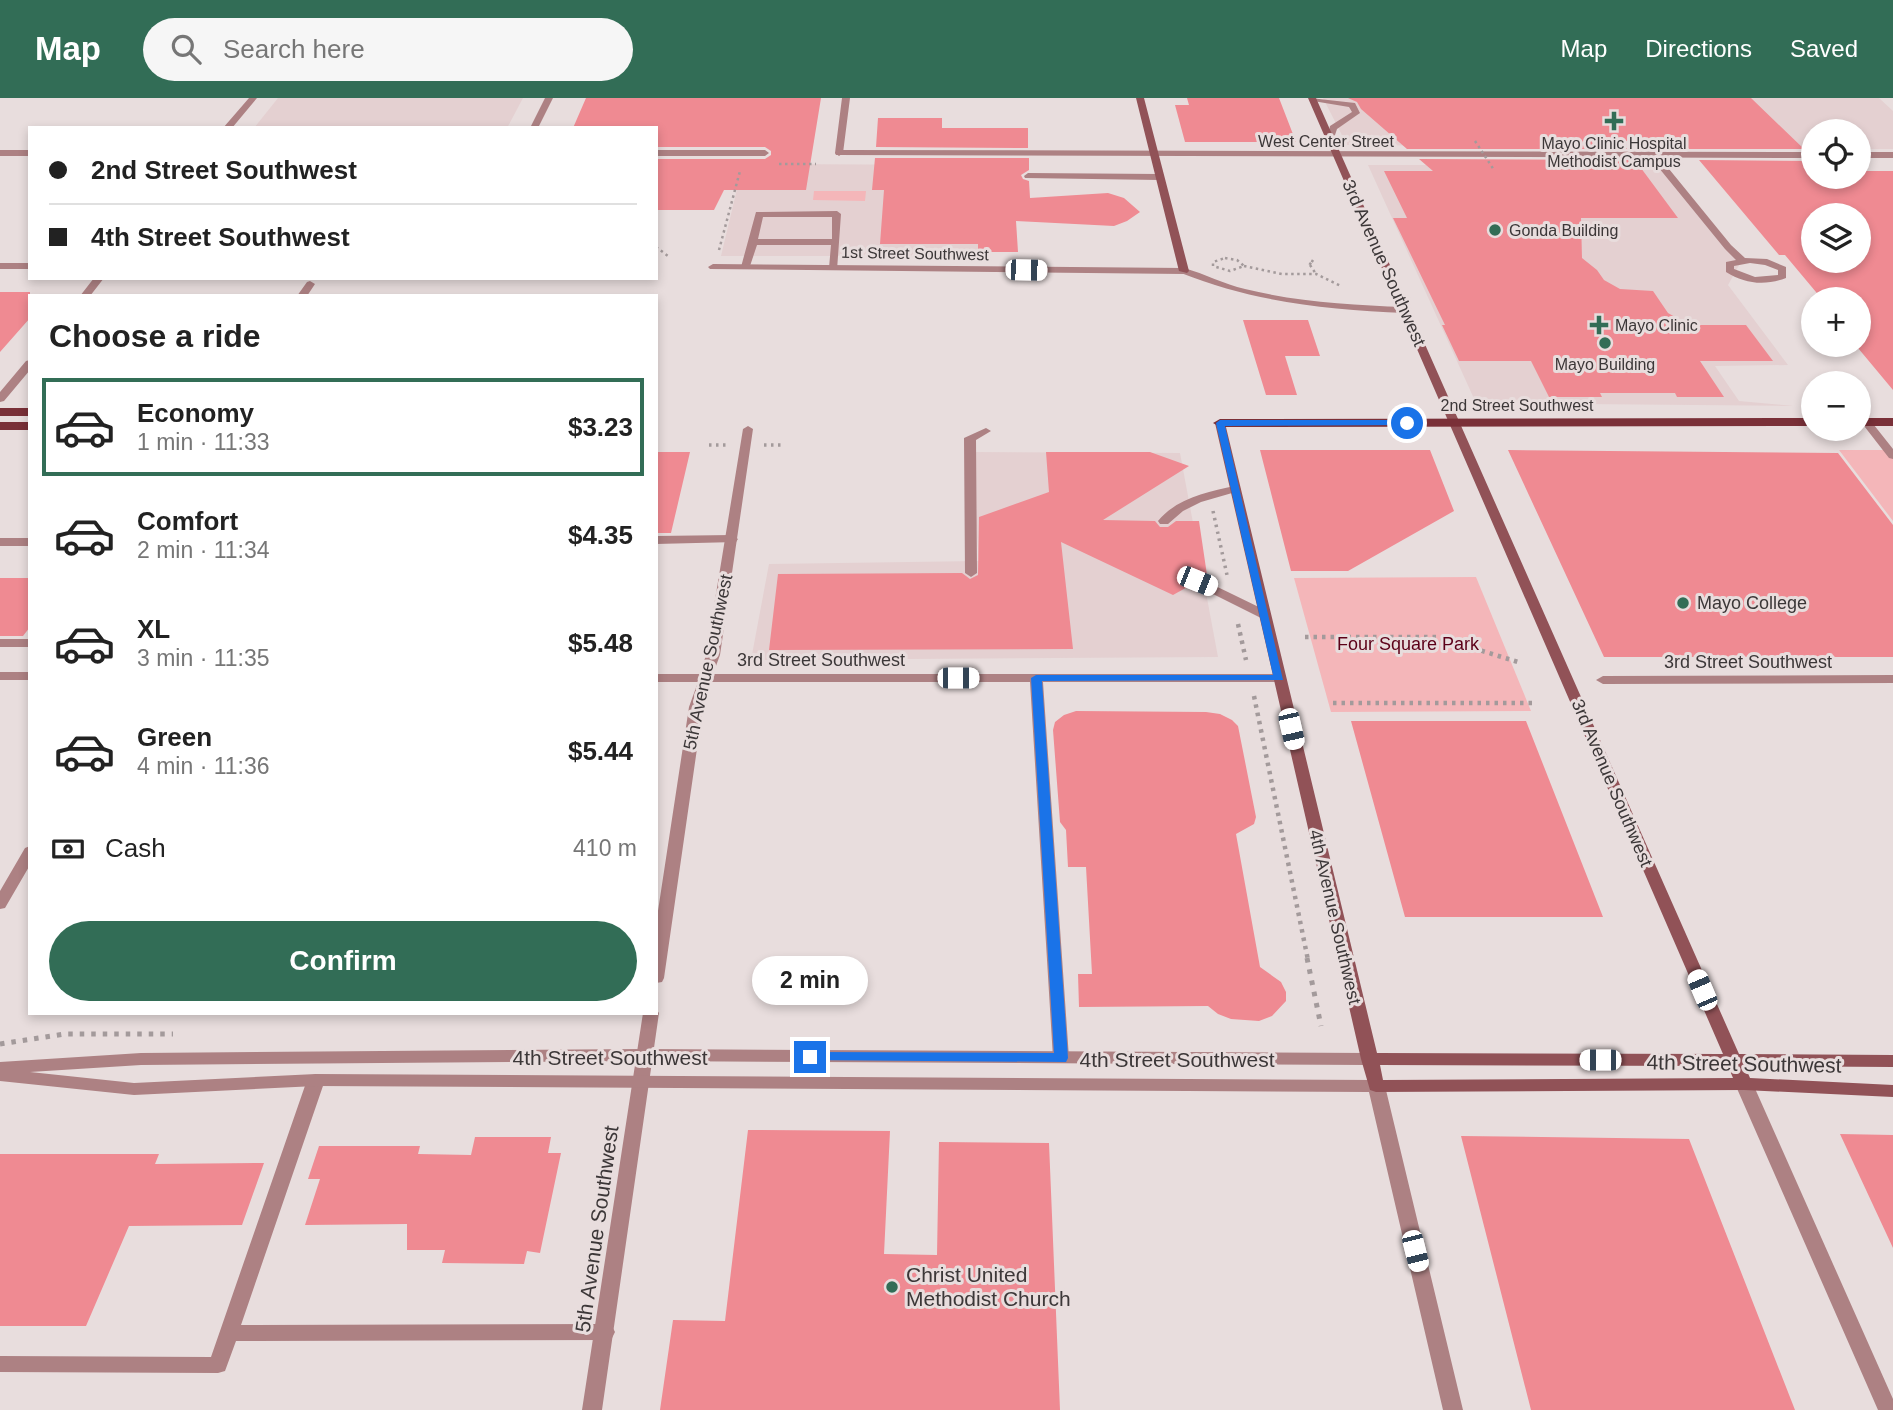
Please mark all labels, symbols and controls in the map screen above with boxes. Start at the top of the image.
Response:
search box [143,18,633,81]
text: Map [35,30,101,67]
icon: search [167,30,205,68]
text: Search here [223,34,365,64]
text: Map [1561,35,1607,62]
text: Directions [1645,35,1752,62]
text: Saved [1790,35,1858,62]
marker: Mayo Clinic Hospital Methodist Campus [1604,111,1624,131]
map controls [1801,119,1871,441]
button: locate [1801,119,1871,189]
street label: West Center Street [1258,133,1394,150]
place label: Mayo Clinic Hospital Methodist Campus [1542,135,1686,170]
text: 2nd Street Southwest [91,155,357,185]
street label: 3rd Avenue Southwest [1338,177,1430,349]
button: layers [1801,203,1871,273]
text: 4th Street Southwest [91,222,350,252]
marker: Gonda Building [1487,222,1503,238]
place label: Gonda Building [1509,222,1618,239]
street label: 1st Street Southwest [841,244,989,263]
car [1005,259,1048,281]
button: + [1801,287,1871,357]
marker: Mayo Clinic [1589,315,1609,335]
place label: Mayo Clinic [1615,317,1698,334]
text: Choose a ride [49,318,261,354]
marker: Mayo Building [1597,335,1613,351]
place label: Mayo Building [1555,356,1655,373]
button: − [1801,371,1871,441]
icon: car [53,396,116,459]
street label: 2nd Street Southwest [1441,397,1594,414]
text: Economy [137,398,254,428]
route start [1391,407,1423,439]
text: $3.23 [568,412,633,442]
text: 1 min · 11:33 [137,429,270,455]
icon: car [53,504,116,567]
text: Comfort [137,506,238,536]
text: $4.35 [568,520,633,550]
text: 2 min · 11:34 [137,537,270,563]
car [1174,563,1221,599]
street label: 5th Avenue Southwest [680,572,736,752]
place label: Mayo College [1697,593,1807,613]
marker: Mayo College [1675,595,1691,611]
icon: car [53,612,116,675]
text: XL [137,614,170,644]
text: $5.48 [568,628,633,658]
park label: Four Square Park [1337,634,1480,654]
text: 3 min · 11:35 [137,645,270,671]
street label: 3rd Street Southwest [737,650,905,670]
street label: 3rd Street Southwest [1664,652,1832,672]
car [938,668,980,689]
street label: 3rd Avenue Southwest [1568,696,1656,870]
car [1277,706,1306,752]
icon: car [53,720,116,783]
text: Green [137,722,212,752]
text: $5.44 [568,736,633,766]
text: 4 min · 11:36 [137,753,270,779]
street label: 4th Avenue Southwest [1305,828,1365,1006]
icon: cash [49,830,87,868]
text: Cash [105,833,166,863]
text: 410 m [573,835,637,861]
button: Confirm [49,921,637,1001]
callout: 2 min [752,956,868,1004]
text: 2 min [780,967,840,993]
car [1685,967,1720,1013]
route end [794,1041,826,1073]
street label: 4th Street Southwest [513,1046,708,1069]
street label: 4th Street Southwest [1080,1048,1275,1071]
car [1580,1050,1622,1071]
street label: 4th Street Southwest [1646,1050,1842,1077]
street label: 5th Avenue Southwest [571,1124,622,1334]
car [1400,1228,1431,1274]
place label: Christ United Methodist Church [906,1263,1071,1310]
marker: Christ United Methodist Church [884,1279,900,1295]

